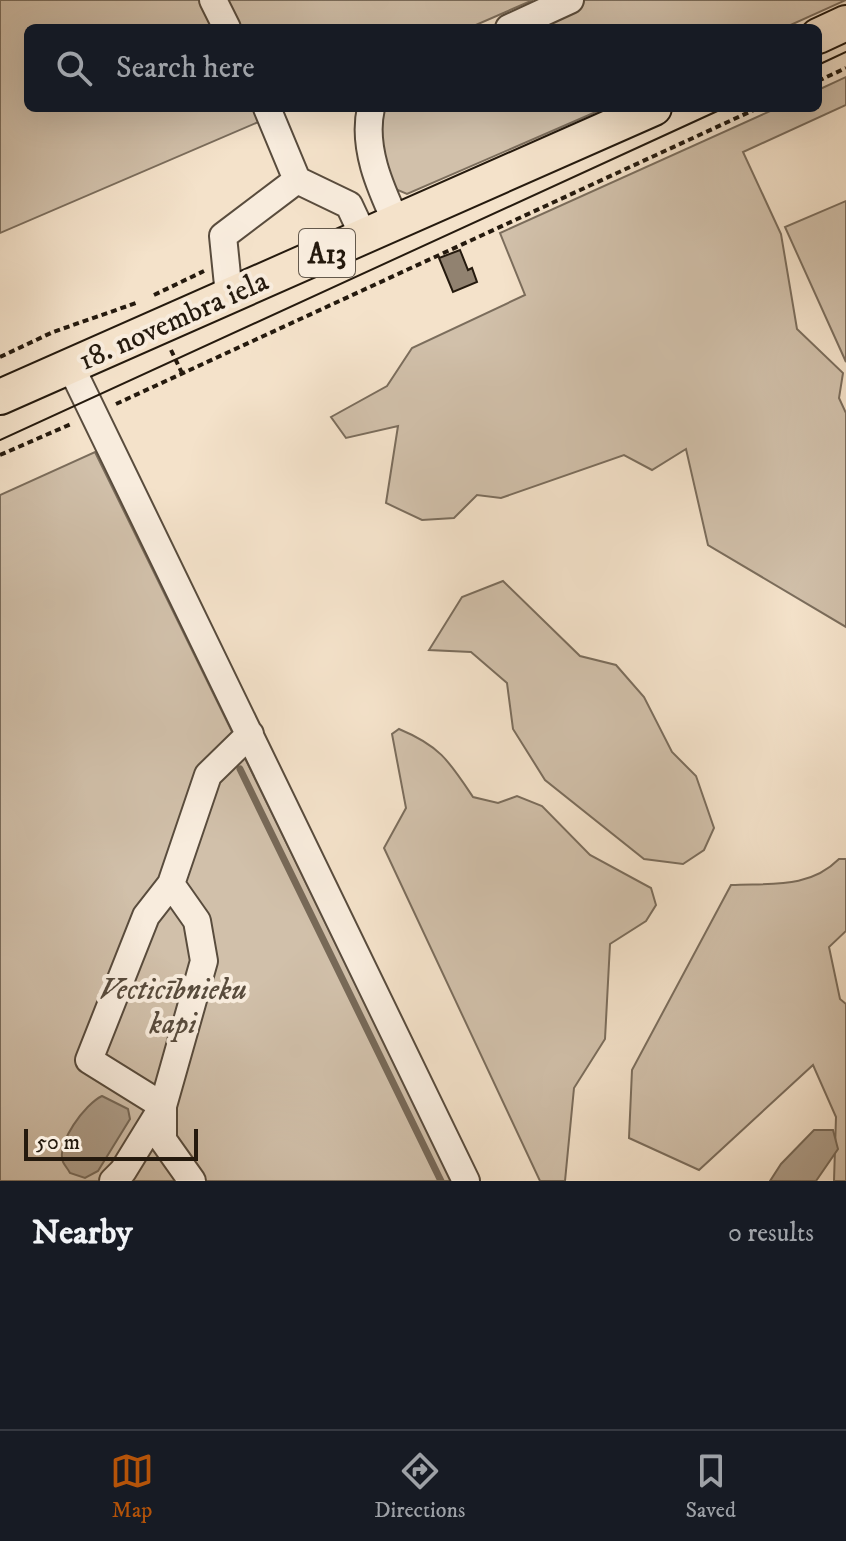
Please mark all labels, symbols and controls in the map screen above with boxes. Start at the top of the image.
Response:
search box [24,24,822,112]
icon: search [52,46,96,90]
text: Search here [116,50,255,87]
road number: A13 [299,229,355,277]
street label: 18. novembra iela [73,263,274,380]
park label: Vecticībnieku kapi [99,972,247,1043]
scale bar [24,1125,198,1161]
text: 50 m [36,1129,80,1156]
text: Nearby [32,1212,133,1254]
text: 0 results [728,1217,814,1250]
tab: Map [110,1449,154,1524]
tab: Directions [374,1449,465,1524]
tab: Saved [685,1449,736,1524]

